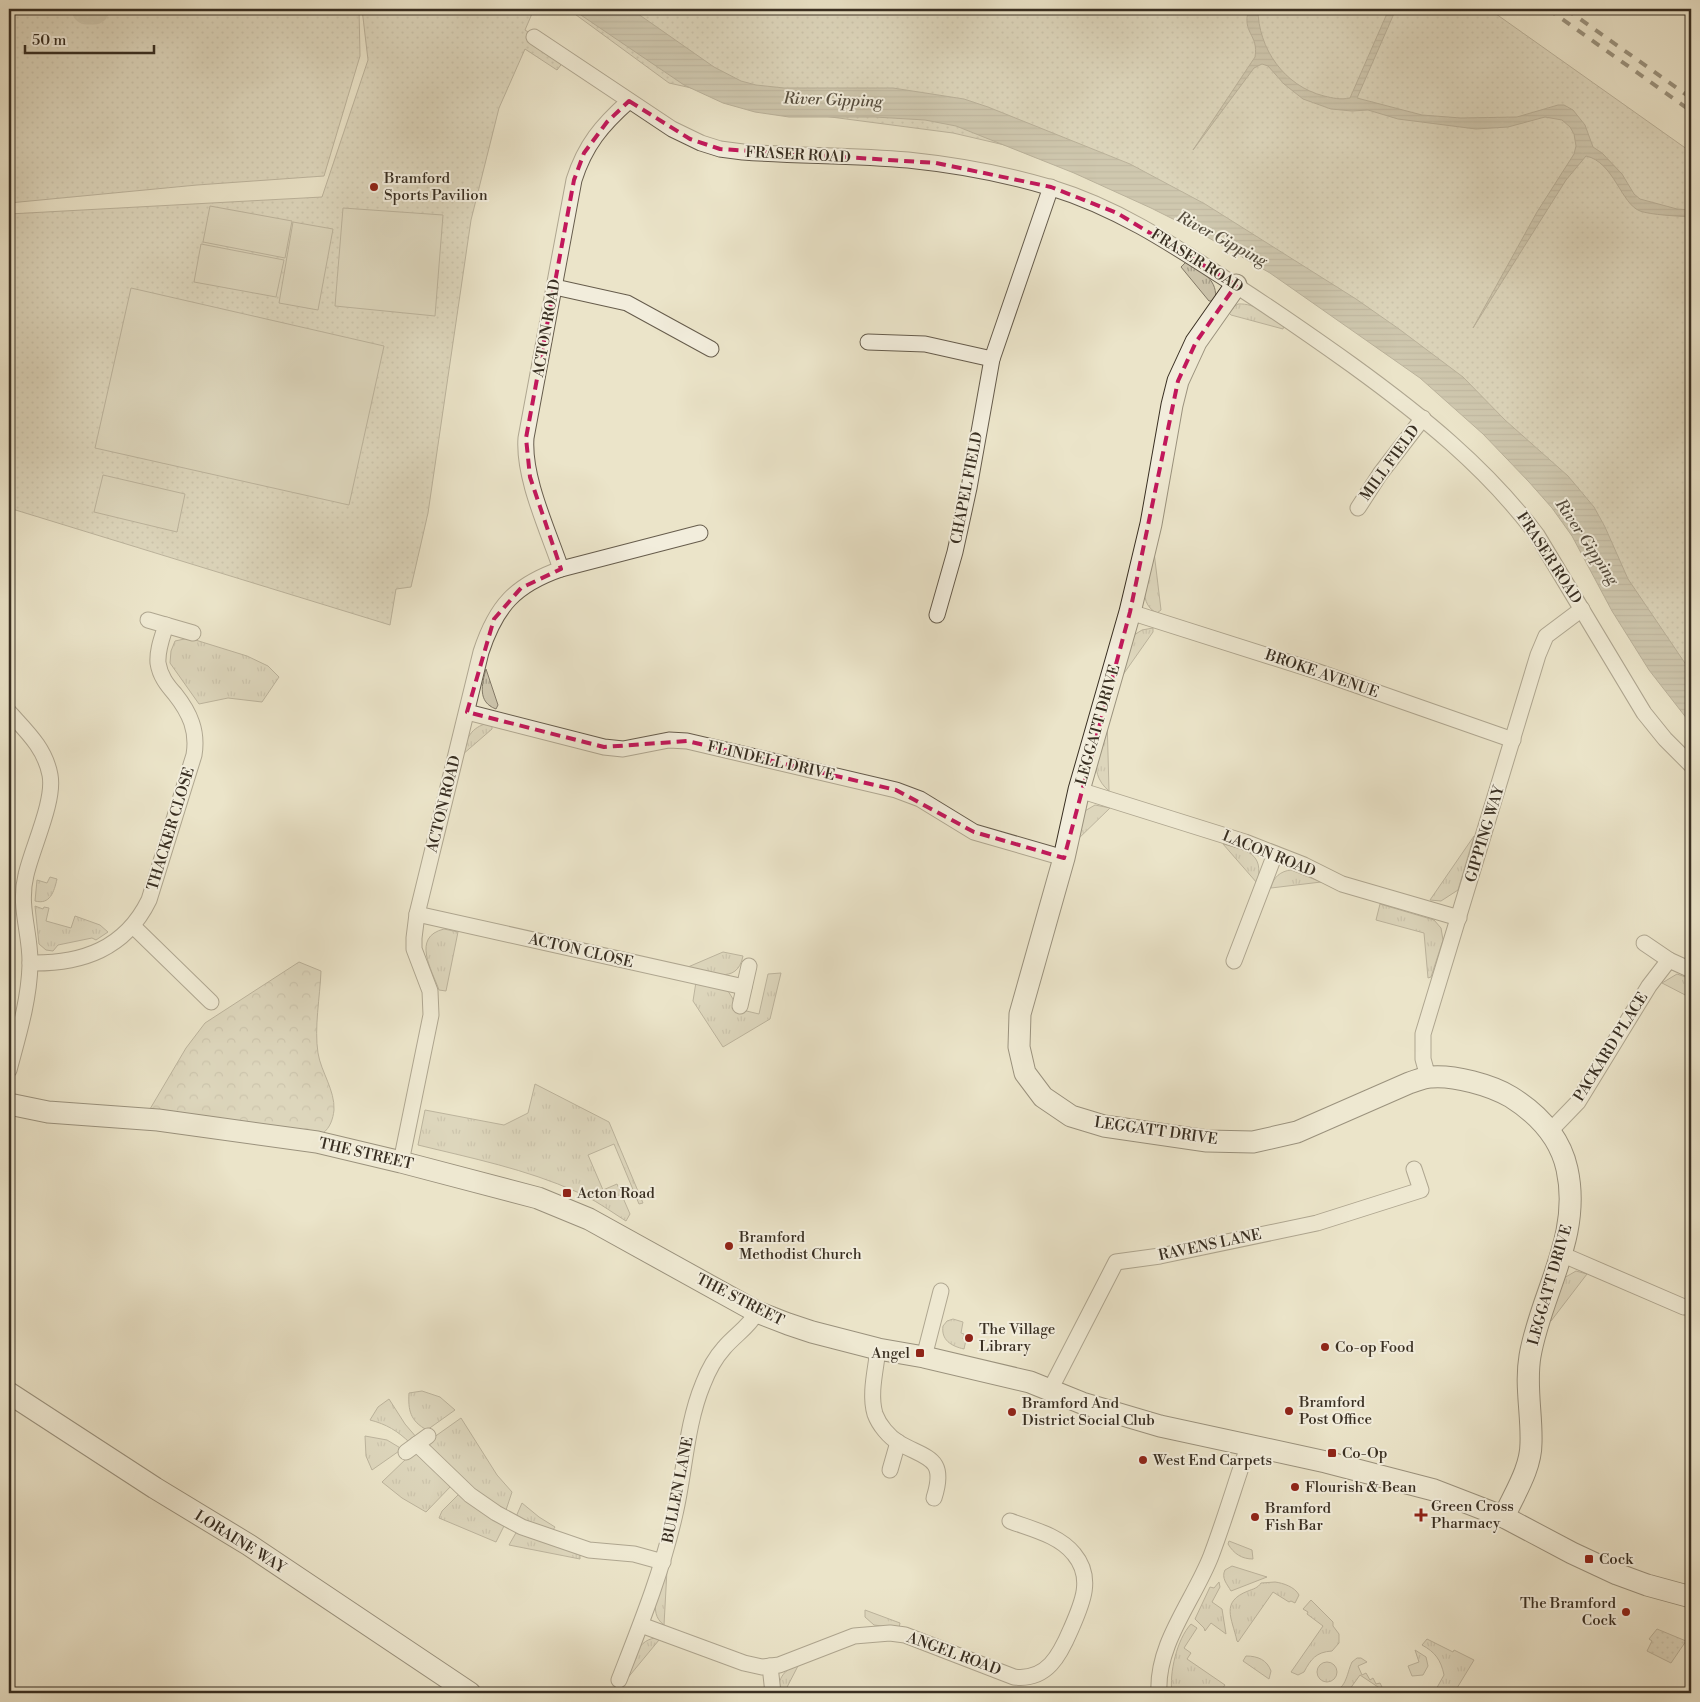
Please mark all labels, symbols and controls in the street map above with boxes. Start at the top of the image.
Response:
scale bar [25,22,154,54]
text: 50 m [32,31,66,50]
water label: River Gipping [782,88,884,112]
street label: FRASER ROAD [745,143,851,167]
place label: Bramford Sports Pavilion [383,169,488,205]
marker: Bramford Sports Pavilion [368,181,380,193]
water label: River Gipping [1173,206,1271,271]
street label: FRASER ROAD [1147,225,1247,297]
street label: ACTON ROAD [529,277,565,380]
street label: MILL FIELD [1356,421,1424,505]
street label: CHAPEL FIELD [947,430,987,546]
water label: River Gipping [1550,494,1623,589]
street label: FRASER ROAD [1512,508,1586,608]
street label: BROKE AVENUE [1262,645,1381,702]
street label: LEGGATT DRIVE [1072,662,1124,788]
street label: FLINDELL DRIVE [705,737,837,785]
street label: ACTON ROAD [423,754,465,855]
street label: THACKER CLOSE [143,765,199,893]
street label: GIPPING WAY [1461,782,1509,885]
street label: LACON ROAD [1219,827,1319,881]
street label: ACTON CLOSE [526,929,635,972]
street label: PACKARD PLACE [1570,989,1652,1105]
street label: LEGGATT DRIVE [1093,1113,1219,1149]
street label: THE STREET [317,1134,416,1174]
place label: Acton Road [576,1184,655,1203]
marker: Acton Road [561,1187,573,1199]
street label: LEGGATT DRIVE [1524,1222,1576,1348]
street label: RAVENS LANE [1157,1225,1263,1265]
place label: Bramford Methodist Church [738,1228,862,1264]
marker: Bramford Methodist Church [723,1240,735,1252]
street label: THE STREET [693,1270,788,1331]
place label: The Village Library [979,1320,1055,1356]
marker: The Village Library [963,1332,975,1344]
place label: Co-op Food [1335,1338,1415,1357]
marker: Co-op Food [1319,1341,1331,1353]
place label: Angel [870,1344,911,1363]
marker: Angel [914,1347,926,1359]
place label: Bramford Post Office [1298,1393,1372,1429]
place label: Bramford And District Social Club [1021,1394,1155,1430]
marker: Bramford Post Office [1283,1405,1295,1417]
marker: Bramford And District Social Club [1006,1406,1018,1418]
street label: BULLEN LANE [658,1435,698,1546]
place label: Co-Op [1342,1444,1387,1463]
marker: Co-Op [1326,1447,1338,1459]
place label: West End Carpets [1152,1451,1272,1470]
marker: West End Carpets [1137,1454,1149,1466]
place label: Flourish & Bean [1305,1478,1416,1497]
marker: Flourish & Bean [1289,1481,1301,1493]
place label: Green Cross Pharmacy [1431,1497,1514,1533]
place label: Bramford Fish Bar [1264,1499,1332,1535]
street label: LORAINE WAY [191,1506,290,1578]
marker: Green Cross Pharmacy [1415,1509,1427,1521]
marker: Bramford Fish Bar [1249,1511,1261,1523]
place label: Cock [1599,1550,1634,1569]
marker: Cock [1583,1553,1595,1565]
place label: The Bramford Cock [1520,1594,1617,1630]
marker: The Bramford Cock [1620,1606,1632,1618]
street label: ANGEL ROAD [903,1628,1004,1680]

